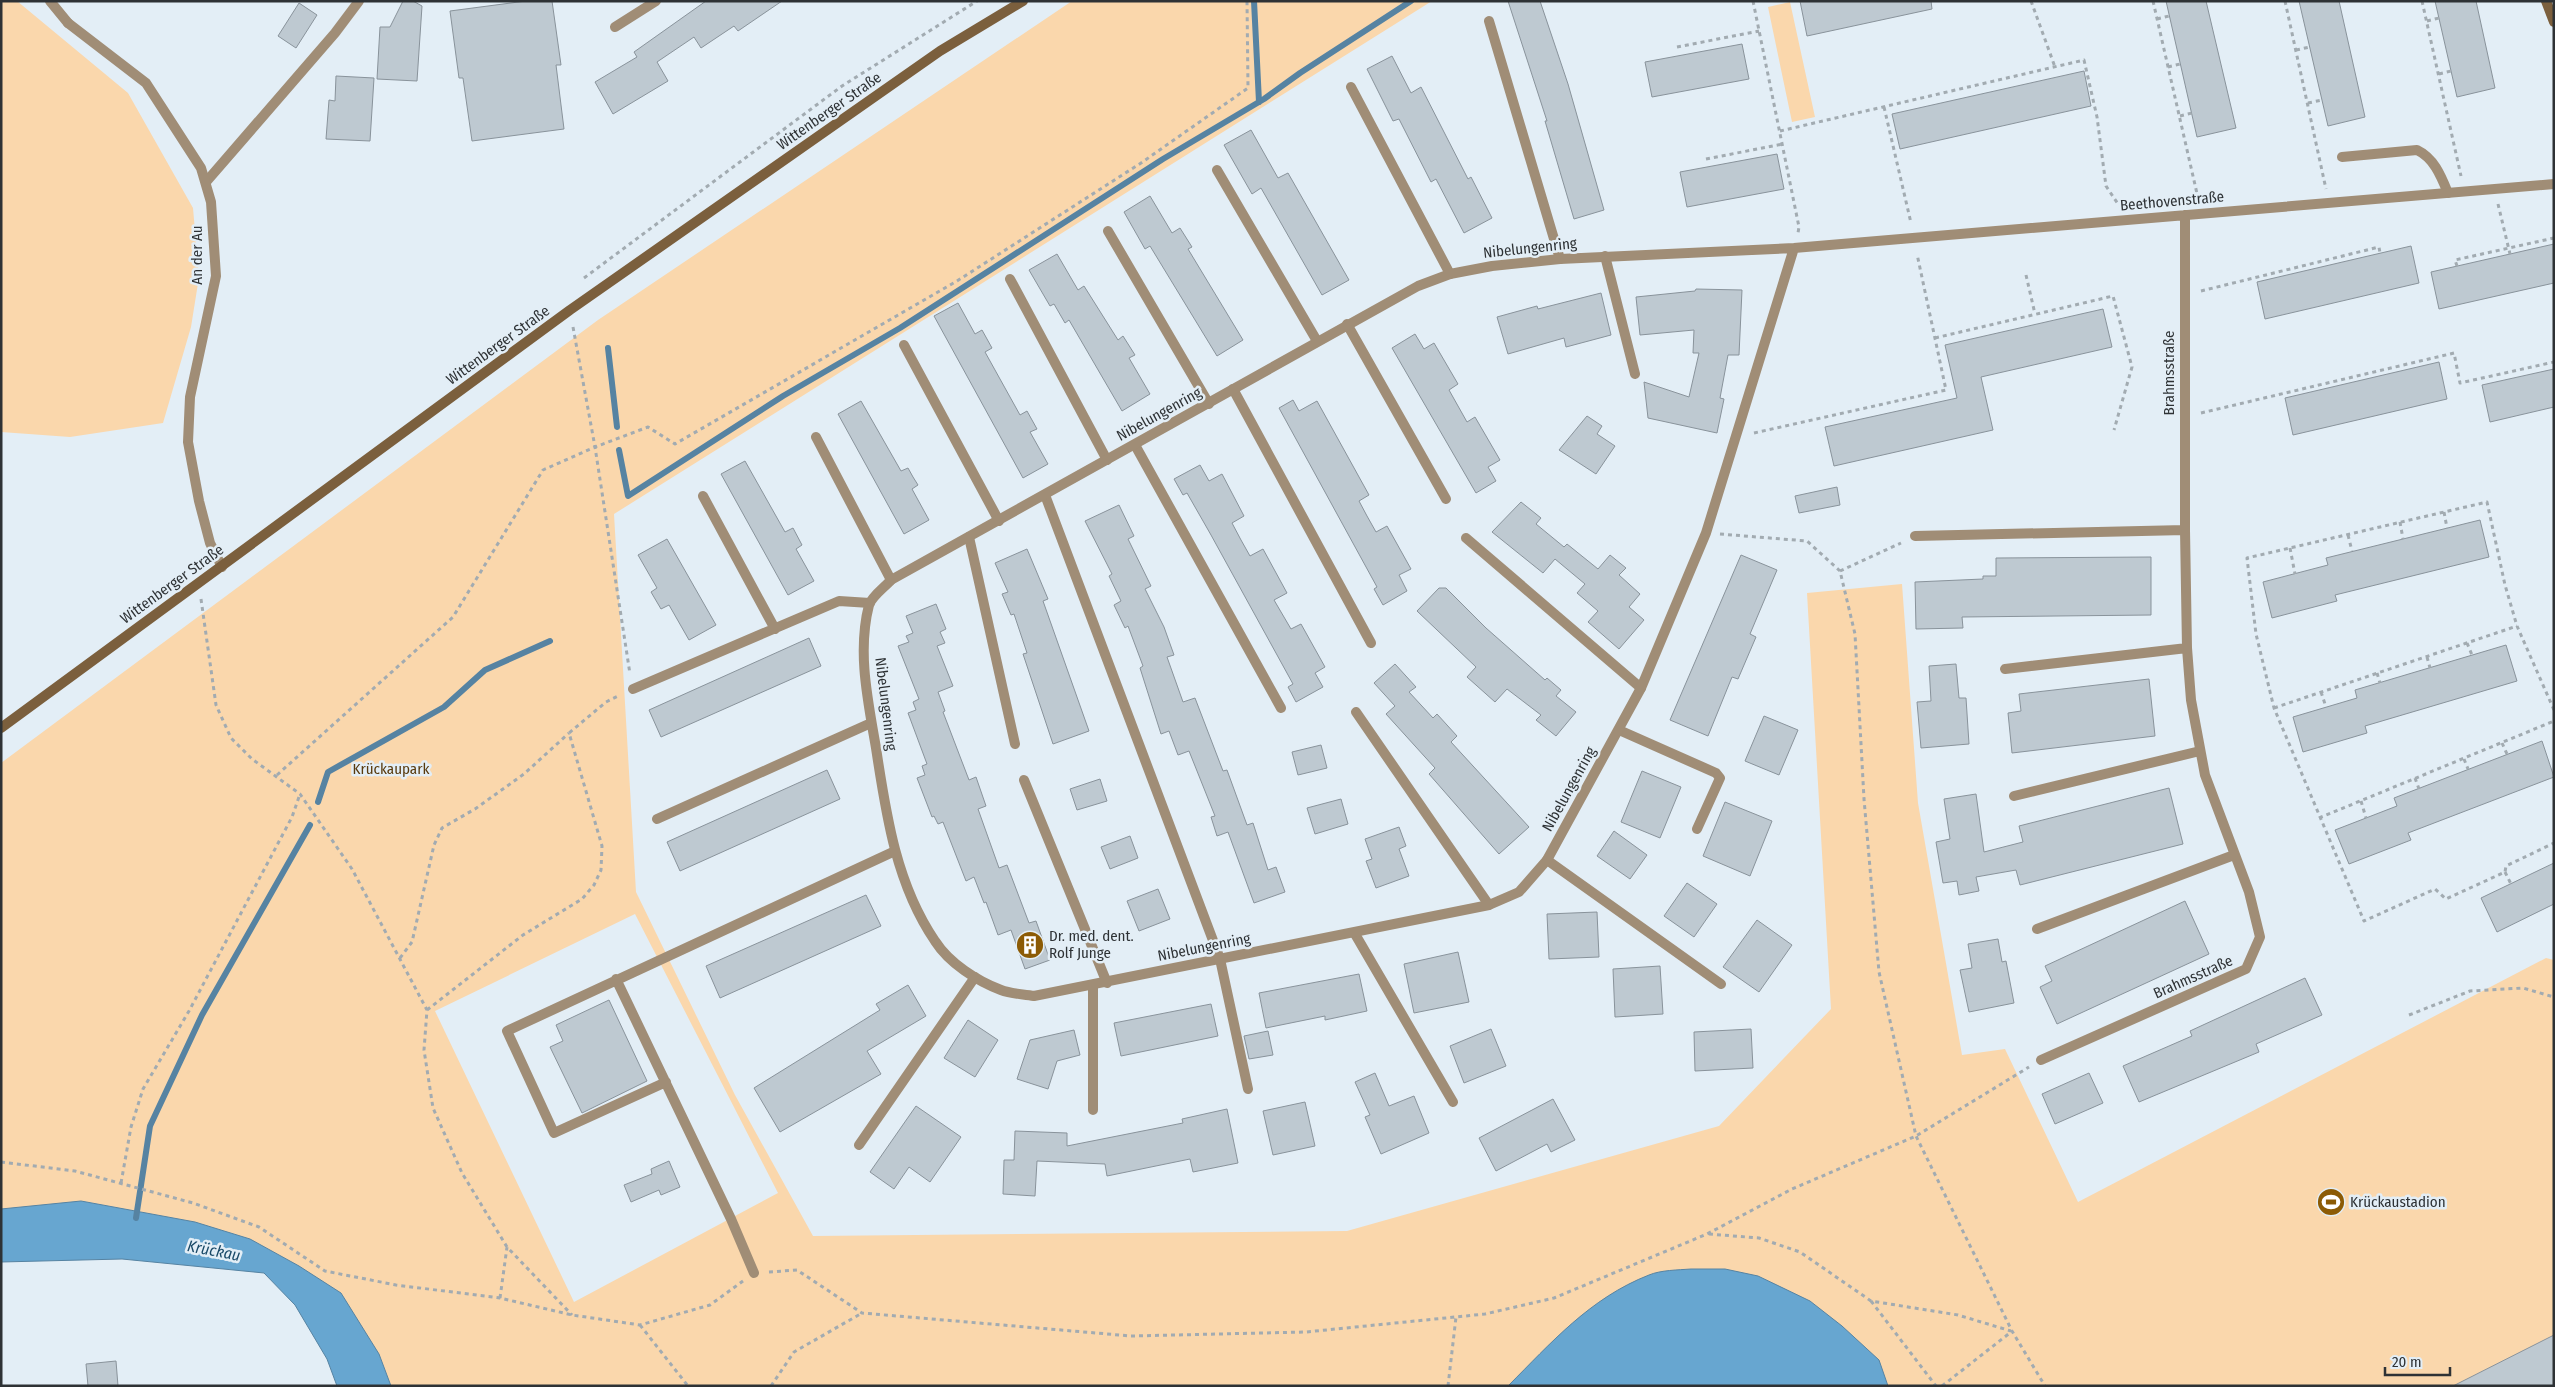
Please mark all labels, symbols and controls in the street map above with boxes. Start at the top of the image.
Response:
street label: Wittenberger Straße [773,68,885,154]
street label: Beethovenstraße [2119,187,2225,215]
street label: An der Au [188,225,206,285]
street label: Nibelungenring [1482,234,1578,262]
street label: Wittenberger Straße [443,302,553,388]
street label: Brahmsstraße [2160,331,2178,415]
street label: Nibelungenring [1113,383,1205,445]
street label: Wittenberger Straße [117,541,227,627]
street label: Nibelungenring [871,656,901,752]
street label: Nibelungenring [1538,743,1600,835]
park label: Krückaupark [353,760,429,778]
place label: Dr. med. dent. Rolf Junge [1049,927,1134,962]
street label: Nibelungenring [1156,929,1252,965]
building icon: Dr. med. dent. Rolf Junge [1015,930,1045,960]
street label: Brahmsstraße [2151,952,2235,1002]
sports icon: Krückaustadion [2316,1187,2346,1217]
place label: Krückaustadion [2350,1193,2446,1211]
water label: Krückau [186,1236,242,1265]
scale bar [2385,1344,2450,1376]
text: 20 m [2392,1353,2422,1371]

